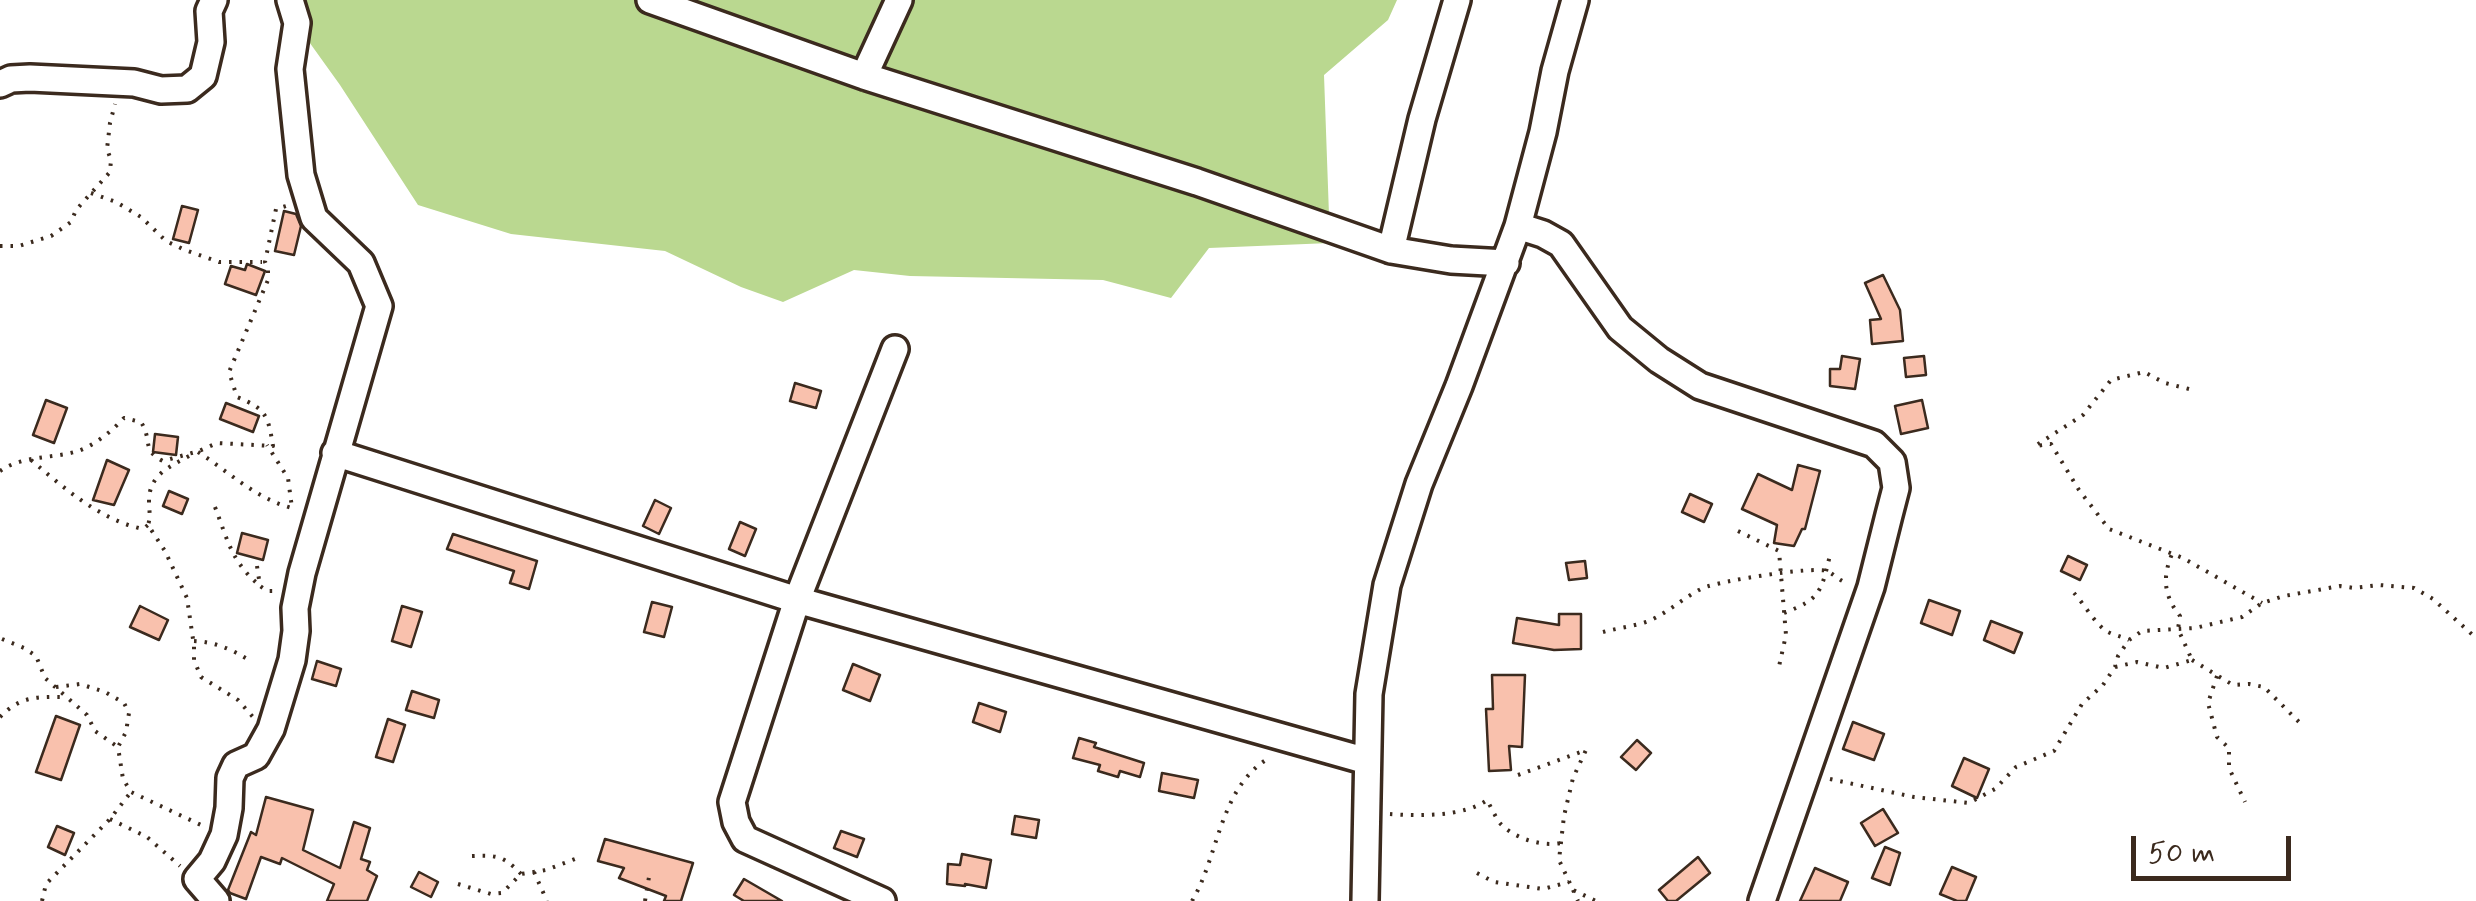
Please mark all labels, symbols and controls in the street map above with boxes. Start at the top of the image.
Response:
scale bar [2136,816,2296,878]
text: 50 m [2148,834,2215,873]

